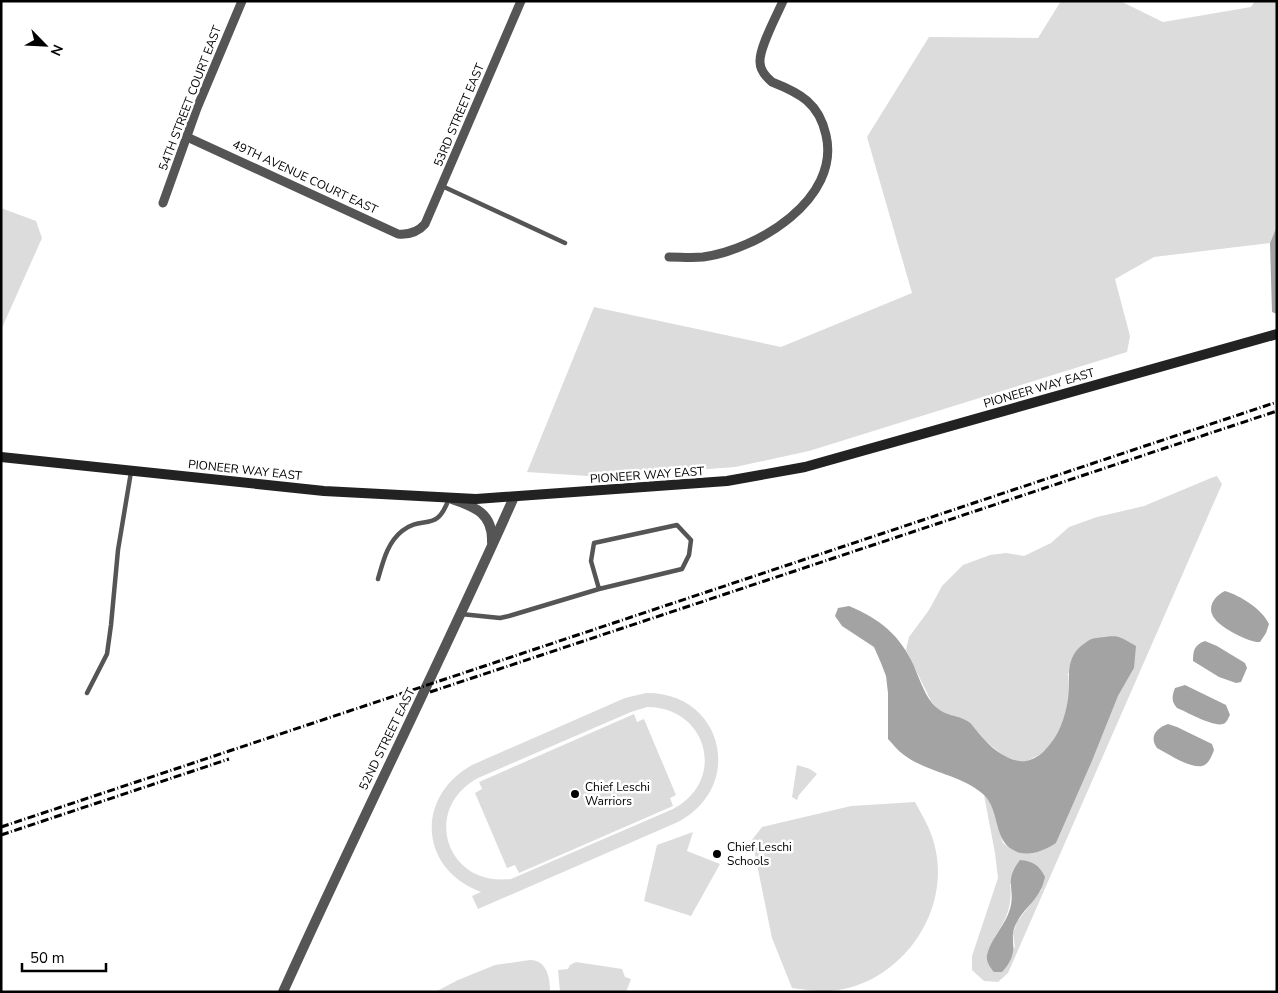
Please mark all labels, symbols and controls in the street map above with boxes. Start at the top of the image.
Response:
north arrow [20,20,70,70]
street label: 54TH STREET COURT EAST [155,22,225,173]
text: N [46,41,67,59]
street label: 53RD STREET EAST [430,60,488,169]
street label: 49TH AVENUE COURT EAST [230,136,381,218]
street label: PIONEER WAY EAST [982,364,1097,411]
street label: PIONEER WAY EAST [187,456,304,484]
street label: PIONEER WAY EAST [589,463,705,487]
street label: 52ND STREET EAST [355,685,419,793]
place label: Chief Leschi Warriors [585,779,650,809]
marker: Chief Leschi Warriors [569,788,581,800]
place label: Chief Leschi Schools [727,839,792,869]
marker: Chief Leschi Schools [711,848,723,860]
scale bar [22,940,106,972]
text: 50 m [30,948,65,968]

